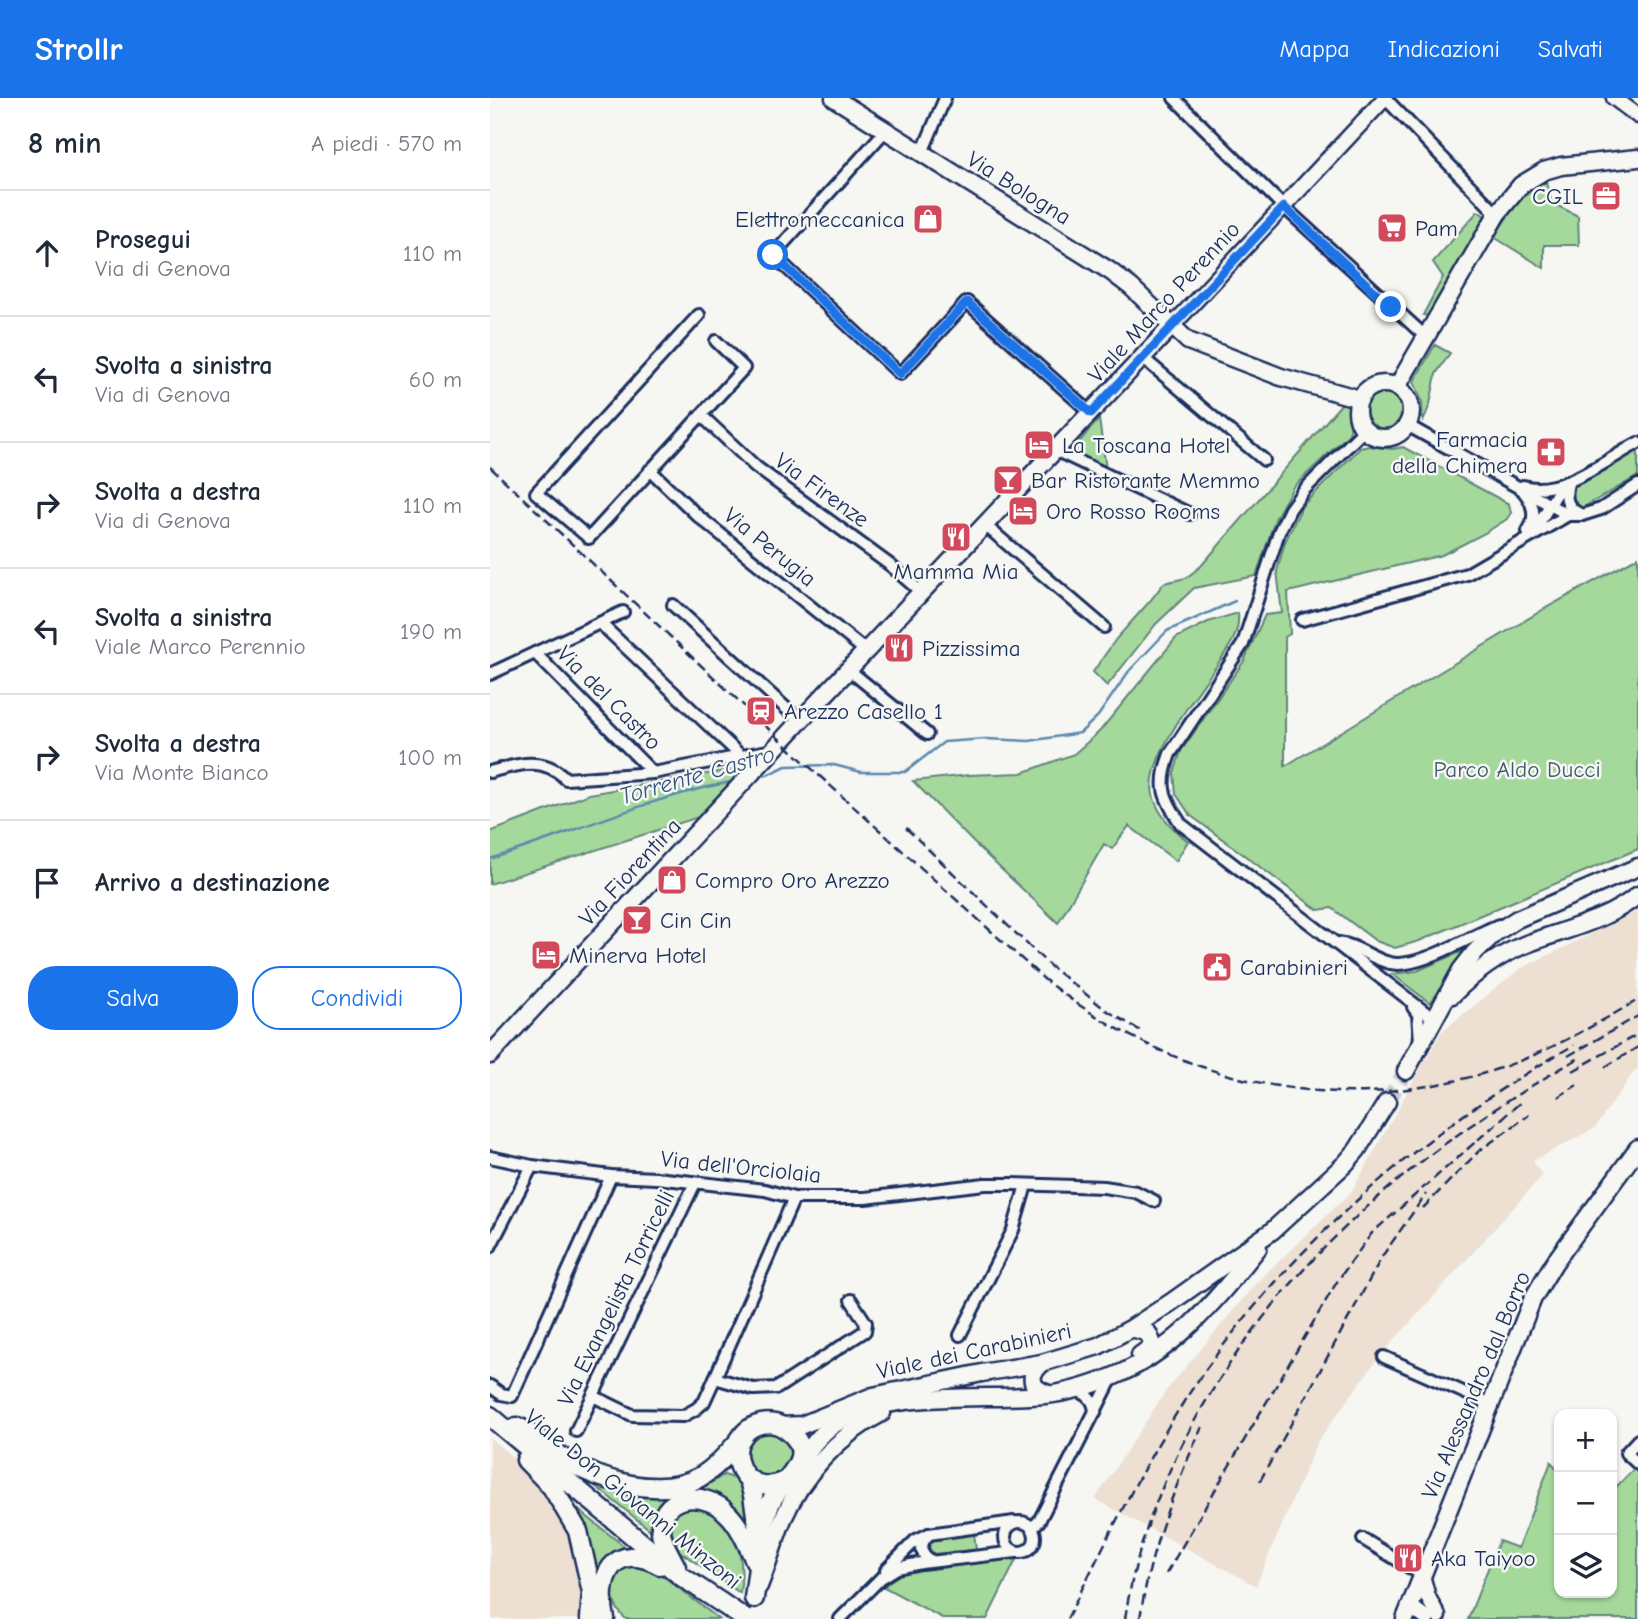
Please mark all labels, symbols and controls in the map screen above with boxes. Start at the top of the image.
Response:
text: Strollr [35,30,123,68]
text: Mappa [1279,35,1350,63]
text: Indicazioni [1388,35,1500,63]
text: Salvati [1538,35,1603,63]
text: 8 min [28,126,102,161]
text: A piedi · 570 m [311,130,462,157]
street label: Via Bologna [962,145,1076,231]
office icon: CGIL [1589,179,1623,213]
place label: CGIL [1532,183,1583,210]
shop icon: Elettromeccanica [911,202,945,236]
place label: Elettromeccanica [735,206,905,233]
supermarket icon: Pam [1375,211,1409,245]
place label: Pam [1415,215,1458,242]
street label: Viale Marco Perennio [1082,216,1246,388]
text: Prosegui [95,225,191,255]
icon: ahead [28,234,66,272]
route start [757,239,788,270]
text: 110 m [403,240,462,267]
text: Via di Genova [95,255,231,282]
route end [1375,291,1406,322]
text: Svolta a sinistra [95,351,273,381]
icon: left [28,360,66,398]
text: 60 m [409,366,462,393]
text: Via di Genova [95,381,231,408]
place label: Farmacia della Chimera [1392,426,1528,479]
hotel icon: La Toscana Hotel [1022,428,1056,462]
place label: La Toscana Hotel [1062,432,1230,459]
pharmacy icon: Farmacia della Chimera [1534,435,1568,469]
street label: Via Firenze [770,447,874,533]
bar icon: Bar Ristorante Memmo [991,463,1025,497]
place label: Bar Ristorante Memmo [1031,467,1260,494]
text: Svolta a destra [95,477,261,507]
icon: right [28,486,66,524]
text: 110 m [403,492,462,519]
hotel icon: Oro Rosso Rooms [1006,494,1040,528]
place label: Oro Rosso Rooms [1046,498,1220,525]
street label: Via Perugia [718,502,822,592]
text: Via di Genova [95,507,231,534]
restaurant icon: Mamma Mia [939,520,973,554]
place label: Mamma Mia [893,558,1019,585]
text: Svolta a sinistra [95,603,273,633]
icon: left [28,612,66,650]
text: 190 m [400,618,462,645]
restaurant icon: Pizzissima [882,631,916,665]
text: Viale Marco Perennio [95,633,306,660]
place label: Pizzissima [922,635,1021,662]
street label: Via del Castro [551,640,667,756]
station icon: Arezzo Casello 1 [744,694,778,728]
place label: Arezzo Casello 1 [784,698,943,725]
text: Svolta a destra [95,729,261,759]
icon: right [28,738,66,776]
water label: Torrente Castro [616,739,778,811]
text: 100 m [398,744,462,771]
park label: Parco Aldo Ducci [1433,756,1601,783]
text: Via Monte Bianco [95,759,269,786]
street label: Via Fiorentina [573,813,687,931]
shop icon: Compro Oro Arezzo [655,863,689,897]
icon: arrive [28,864,66,902]
place label: Compro Oro Arezzo [695,867,890,894]
text: Arrivo a destinazione [95,868,330,898]
bar icon: Cin Cin [620,903,654,937]
place label: Cin Cin [660,907,732,934]
hotel icon: Minerva Hotel [529,938,563,972]
place label: Minerva Hotel [569,942,707,969]
public building icon: Carabinieri [1200,950,1234,984]
place label: Carabinieri [1240,954,1348,981]
button: Salva [28,966,238,1030]
button: Condividi [252,966,462,1030]
street label: Via dell'Orciolaia [659,1145,823,1189]
street label: Via Evangelista Torricelli [552,1186,680,1410]
street label: Via Alessandro dal Borro [1416,1267,1536,1503]
street label: Viale dei Carabinieri [874,1317,1074,1385]
street label: Viale Don Giovanni Minzoni [519,1403,747,1595]
map controls [1554,1409,1617,1598]
button: + [1554,1409,1617,1472]
button: − [1554,1472,1617,1535]
button: layers [1554,1535,1617,1598]
restaurant icon: Aka Taiyoo [1391,1541,1425,1575]
place label: Aka Taiyoo [1431,1545,1536,1572]

